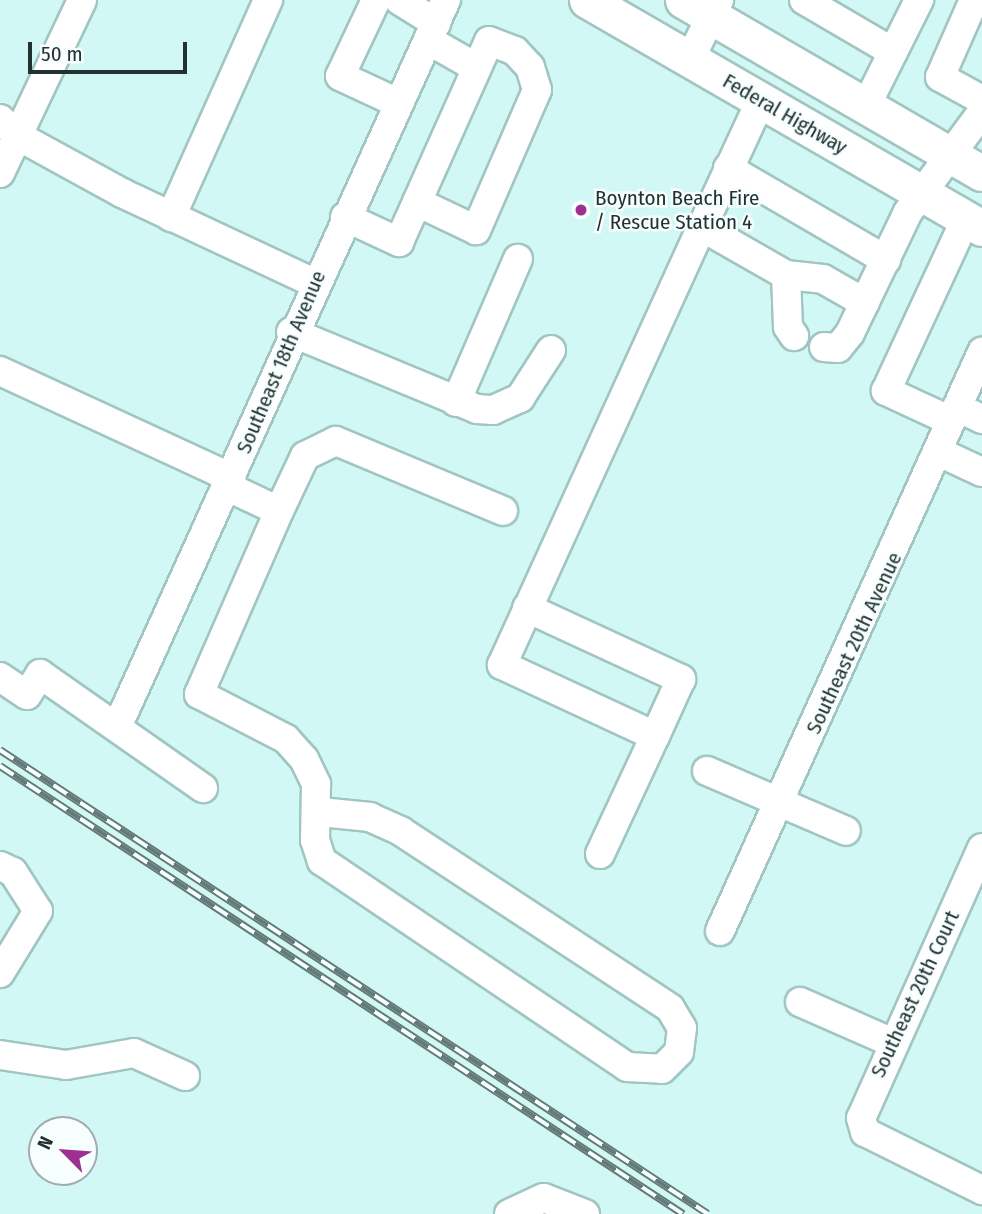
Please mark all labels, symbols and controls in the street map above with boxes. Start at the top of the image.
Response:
scale bar [32,28,191,72]
text: 50 m [41,41,83,67]
street label: Federal Highway [718,68,852,160]
place label: Boynton Beach Fire / Rescue Station 4 [595,185,759,235]
marker: Boynton Beach Fire / Rescue Station 4 [573,202,589,218]
street label: Southeast 18th Avenue [231,267,331,457]
street label: Southeast 20th Avenue [801,548,907,738]
street label: Southeast 20th Court [865,907,965,1081]
north arrow [28,1116,98,1186]
text: N [32,1133,58,1153]

